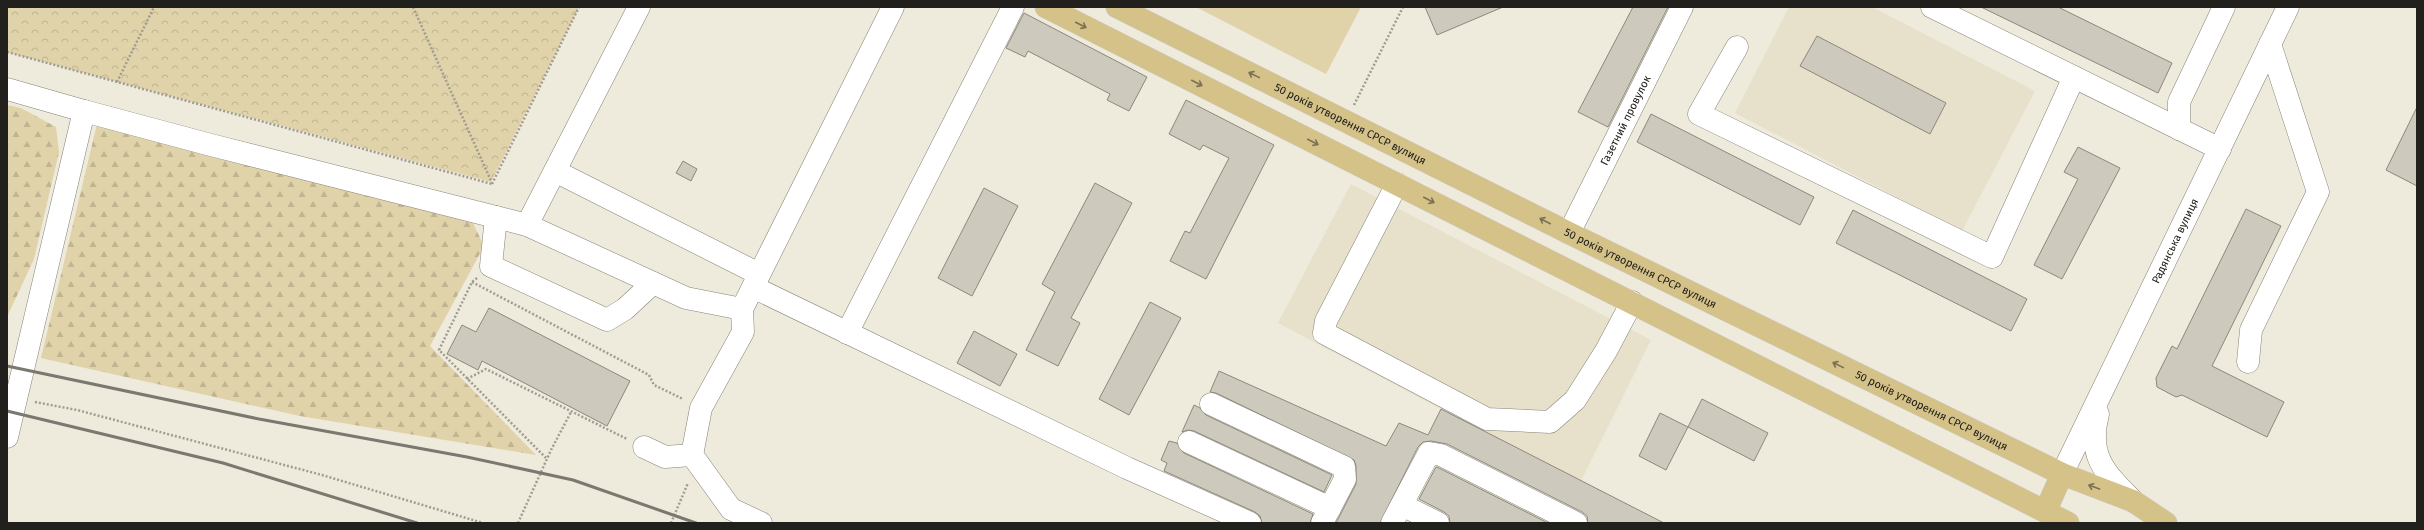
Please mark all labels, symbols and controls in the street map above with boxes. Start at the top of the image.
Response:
one-way arrow [1075,21,1087,29]
one-way arrow [1248,71,1260,78]
street label: Газетний провулок [1598,73,1654,168]
one-way arrow [1191,80,1203,87]
street label: 50 років утворення СРСР вулиця [1272,81,1428,168]
one-way arrow [1307,138,1319,146]
one-way arrow [1423,197,1435,204]
street label: Радянська вулиця [2149,197,2201,286]
one-way arrow [1539,217,1551,225]
street label: 50 років утворення СРСР вулиця [1562,226,1719,311]
one-way arrow [1832,361,1844,368]
street label: 50 років утворення СРСР вулиця [1853,368,2010,453]
one-way arrow [2089,482,2101,490]

